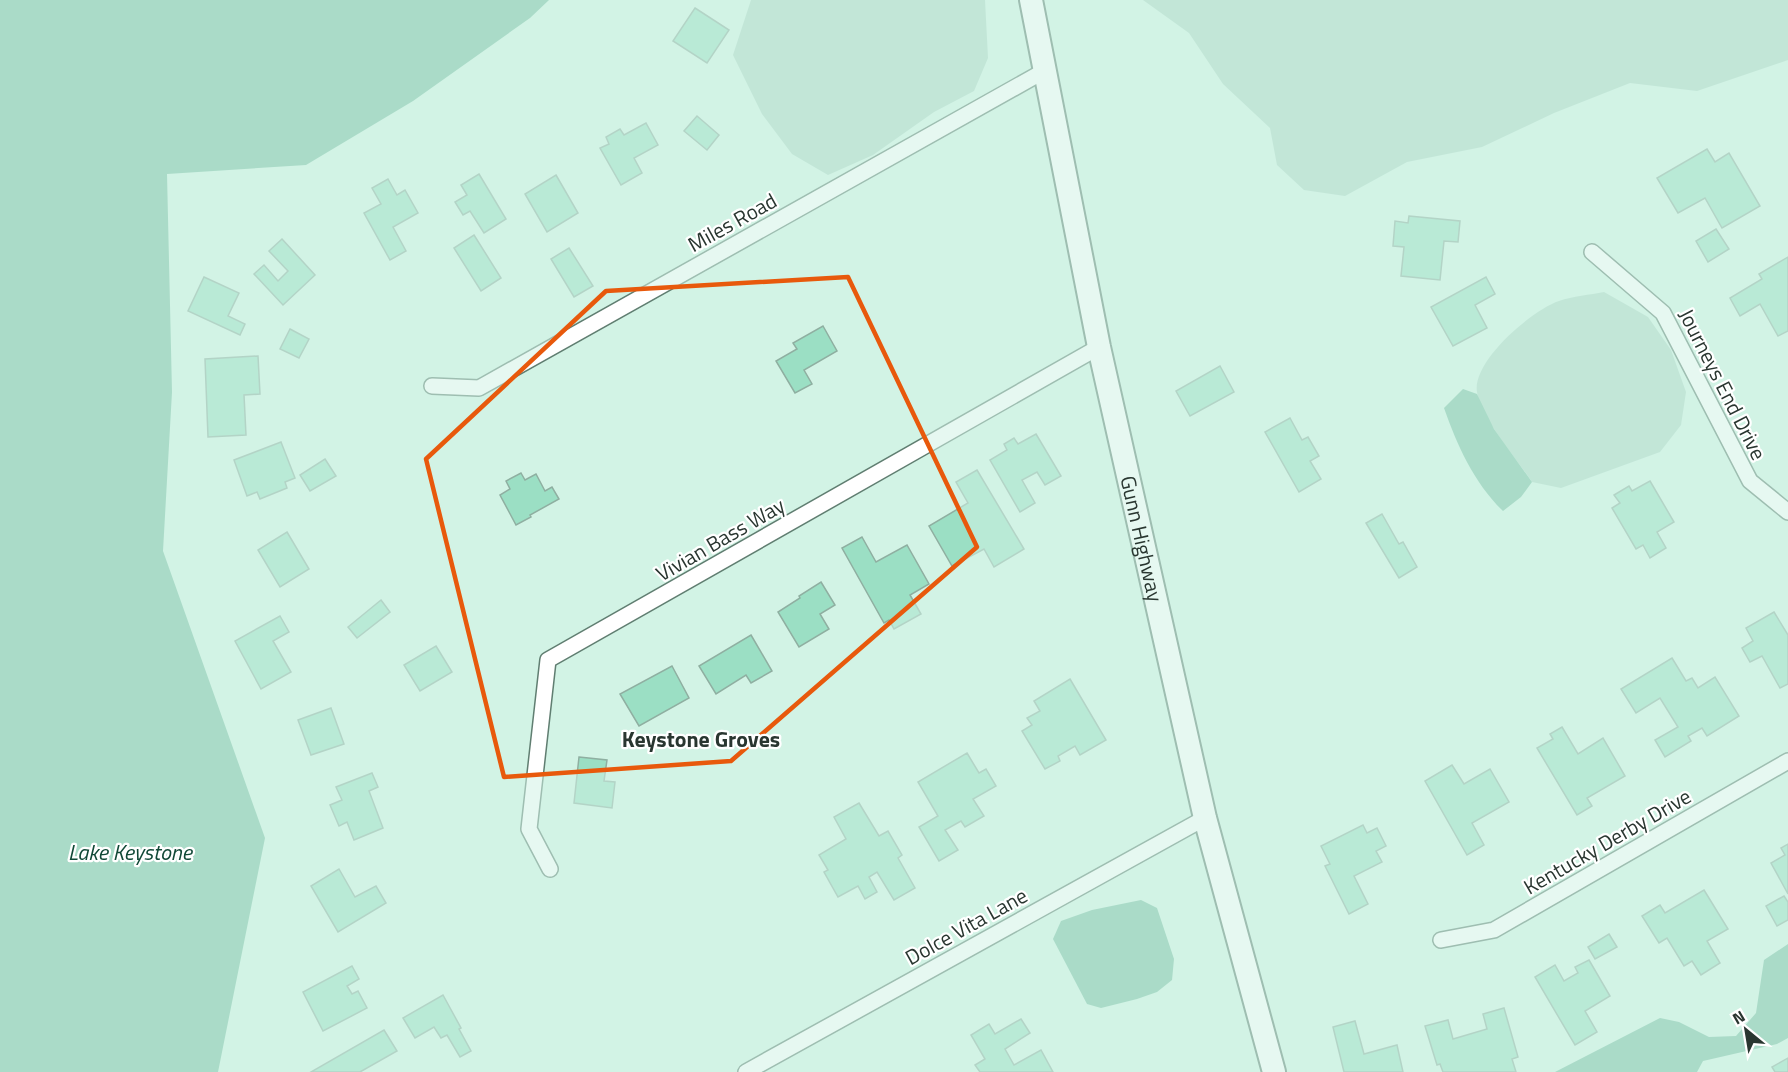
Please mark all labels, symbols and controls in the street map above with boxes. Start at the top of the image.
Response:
street label: Miles Road [682,184,782,260]
street label: Journeys End Drive [1671,303,1775,465]
street label: Gunn Highway [1112,472,1172,605]
street label: Vivian Bass Way [649,489,791,589]
district label: Keystone Groves [622,722,780,756]
street label: Kentucky Derby Drive [1517,780,1697,902]
water label: Lake Keystone [68,835,194,869]
street label: Dolce Vita Lane [899,879,1033,973]
north arrow [1716,1000,1776,1060]
text: N [1728,1004,1749,1030]

